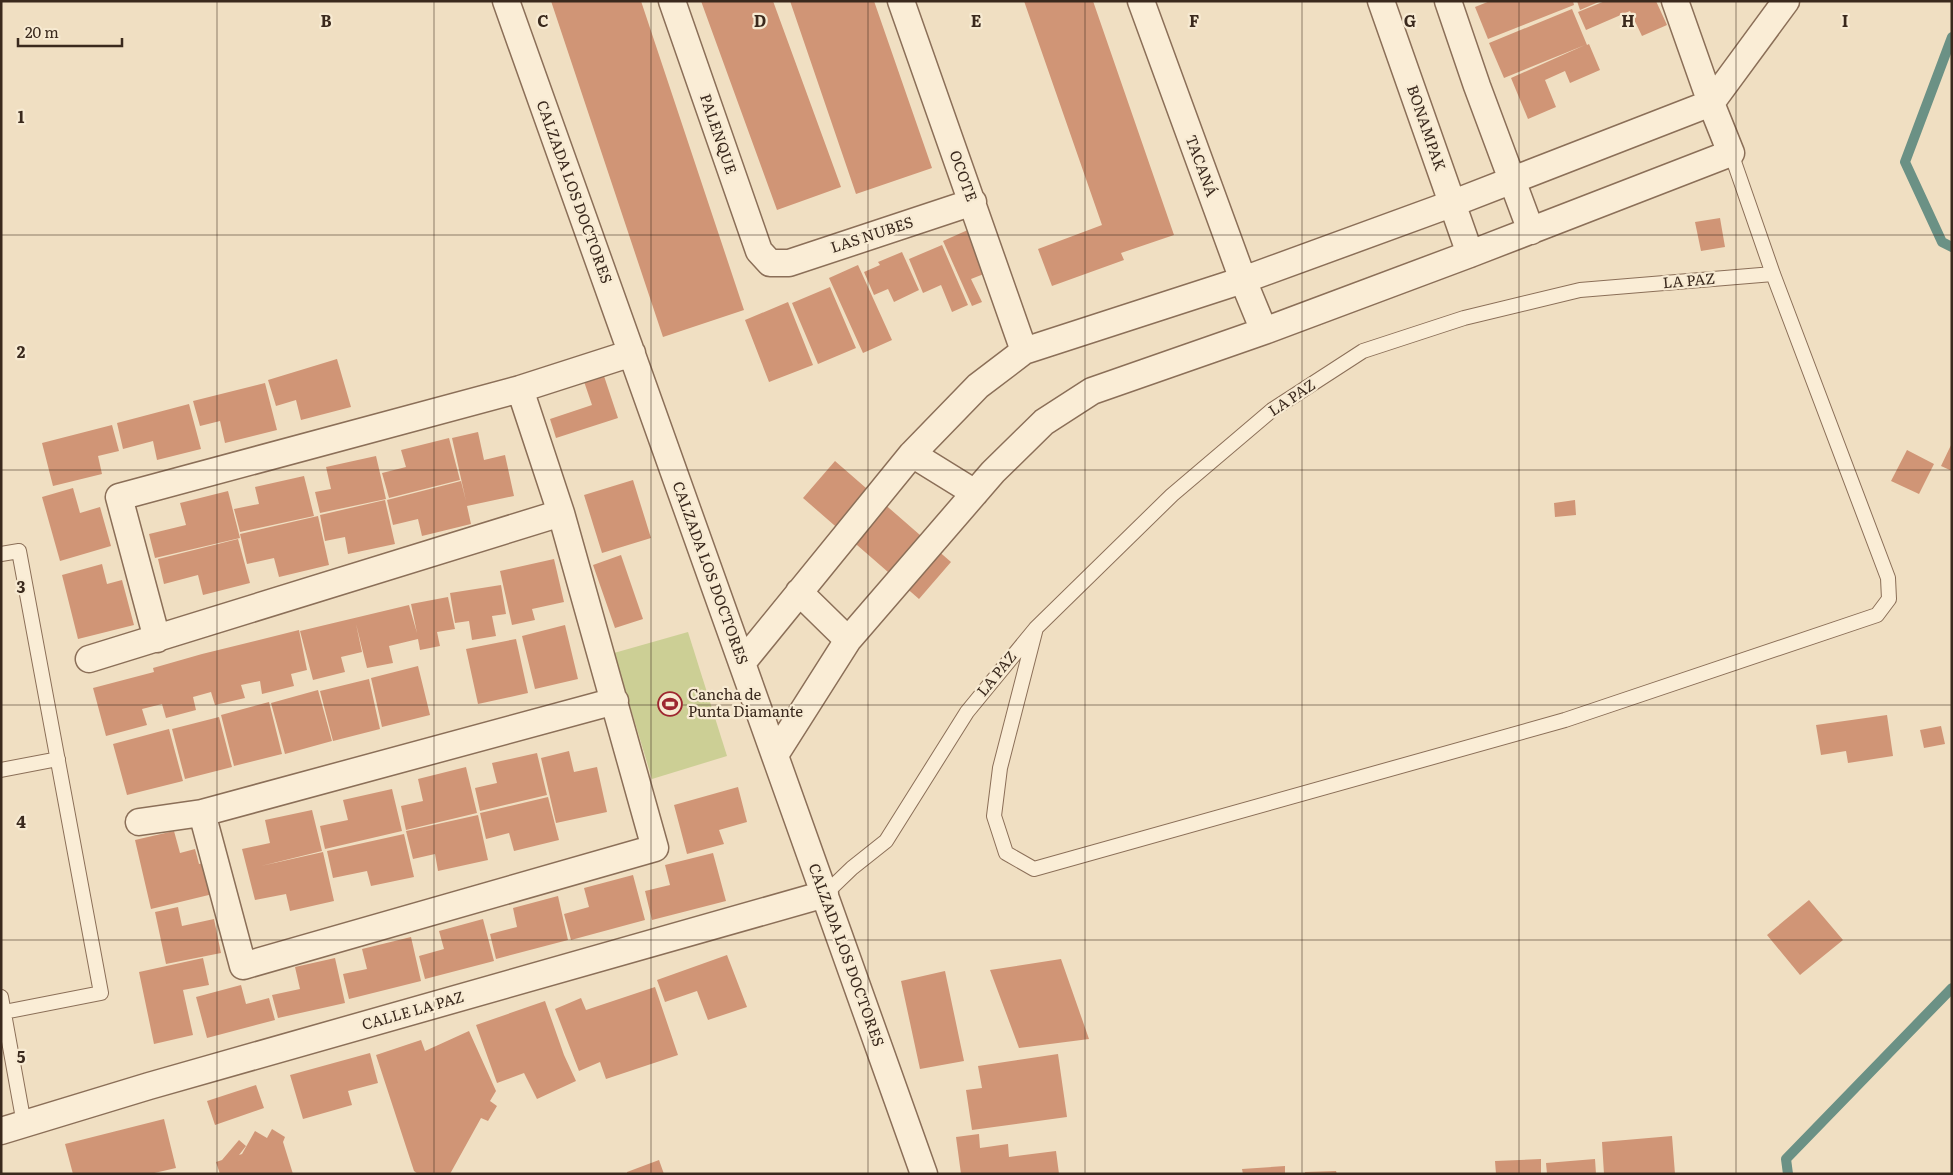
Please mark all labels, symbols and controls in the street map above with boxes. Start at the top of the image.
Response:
text: B [320,8,332,32]
text: C [537,8,549,32]
text: D [754,8,766,32]
text: E [971,8,982,32]
text: F [1189,8,1199,32]
text: G [1404,8,1416,32]
text: H [1621,8,1635,32]
text: I [1842,8,1848,32]
scale bar [18,15,121,47]
text: 20 m [25,20,59,43]
street label: BONAMPAK [1402,81,1453,174]
street label: PALENQUE [695,90,744,177]
street label: CALZADA LOS DOCTORES [532,97,619,286]
text: 1 [18,104,25,128]
street label: TACANÁ [1181,131,1224,200]
street label: OCOTE [944,147,984,204]
street label: LAS NUBES [827,209,916,258]
street label: LA PAZ [1662,266,1716,293]
text: 2 [17,339,26,363]
street label: LA PAZ [1263,373,1319,421]
street label: CALZADA LOS DOCTORES [668,478,755,667]
text: 3 [17,574,26,598]
street label: LA PAZ [970,645,1021,701]
place label: Cancha de Punta Diamante [688,682,803,722]
sports icon: Cancha de Punta Diamante [657,691,683,717]
text: 4 [16,809,26,833]
street label: CALZADA LOS DOCTORES [804,860,891,1049]
street label: CALLE LA PAZ [359,984,466,1035]
text: 5 [17,1044,26,1068]

